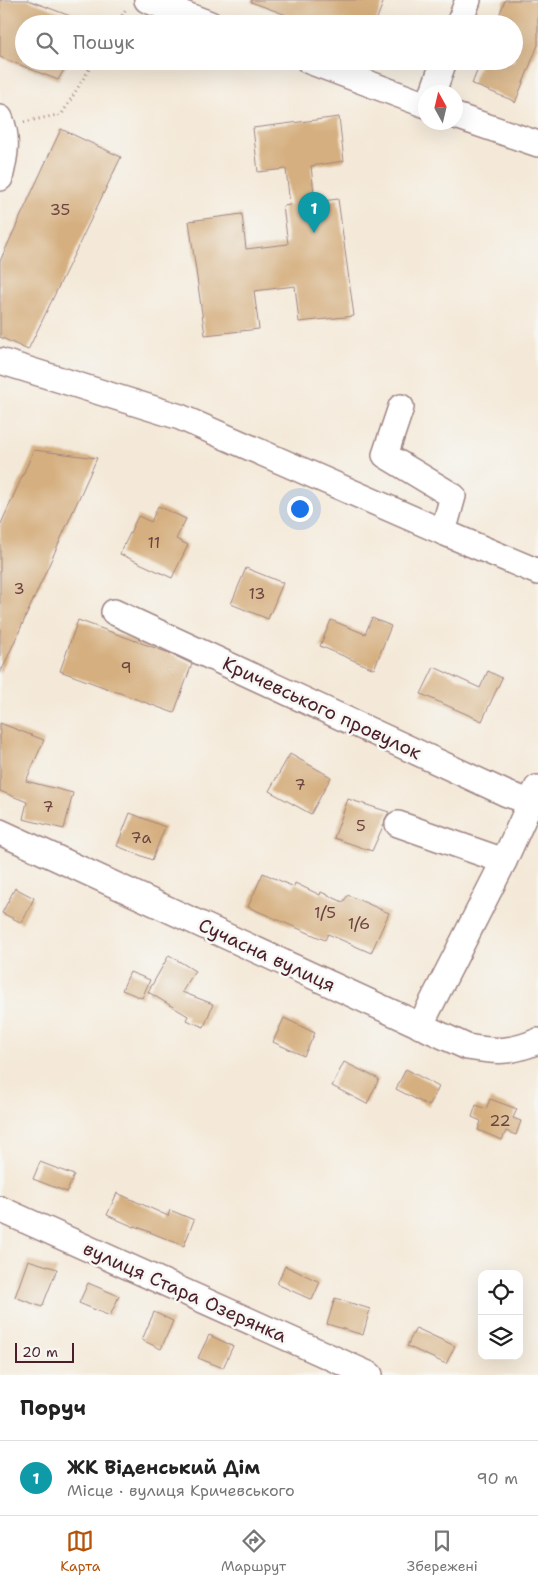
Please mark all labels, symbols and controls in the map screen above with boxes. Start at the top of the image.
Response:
search box [15,15,523,70]
icon: search [33,29,61,57]
text: Пошук [73,30,135,55]
north arrow [418,85,463,130]
pin: 1 [298,192,330,233]
house number: 35 [50,199,70,220]
your location [287,496,313,522]
house number: 11 [148,532,160,553]
house number: 3 [13,578,25,599]
house number: 13 [248,583,266,604]
street label: Кричевського провулок [218,651,426,765]
house number: 9 [120,657,132,678]
house number: 7 [294,774,306,795]
house number: 7 [42,796,54,817]
house number: 5 [356,815,366,836]
house number: 7а [130,827,152,848]
house number: 1/5 [314,902,336,923]
street label: Сучасна вулиця [194,912,340,998]
house number: 1/6 [348,913,370,934]
house number: 22 [489,1110,511,1131]
street label: вулиця Стара Озерянка [79,1236,291,1348]
map controls [478,1270,523,1360]
button: locate [478,1270,523,1315]
button: layers [478,1315,523,1360]
scale bar [15,1340,74,1363]
text: 20 m [22,1343,58,1361]
text: Поруч [20,1394,86,1422]
text: ЖК Віденський Дім [67,1455,260,1480]
text: 1 [32,1468,40,1489]
text: 90 m [477,1468,518,1489]
text: Місце · вулиця Кричевського [67,1480,295,1501]
tab: Карта [60,1527,100,1575]
tab: Маршрут [221,1527,286,1575]
tab: Збережені [407,1527,478,1575]

